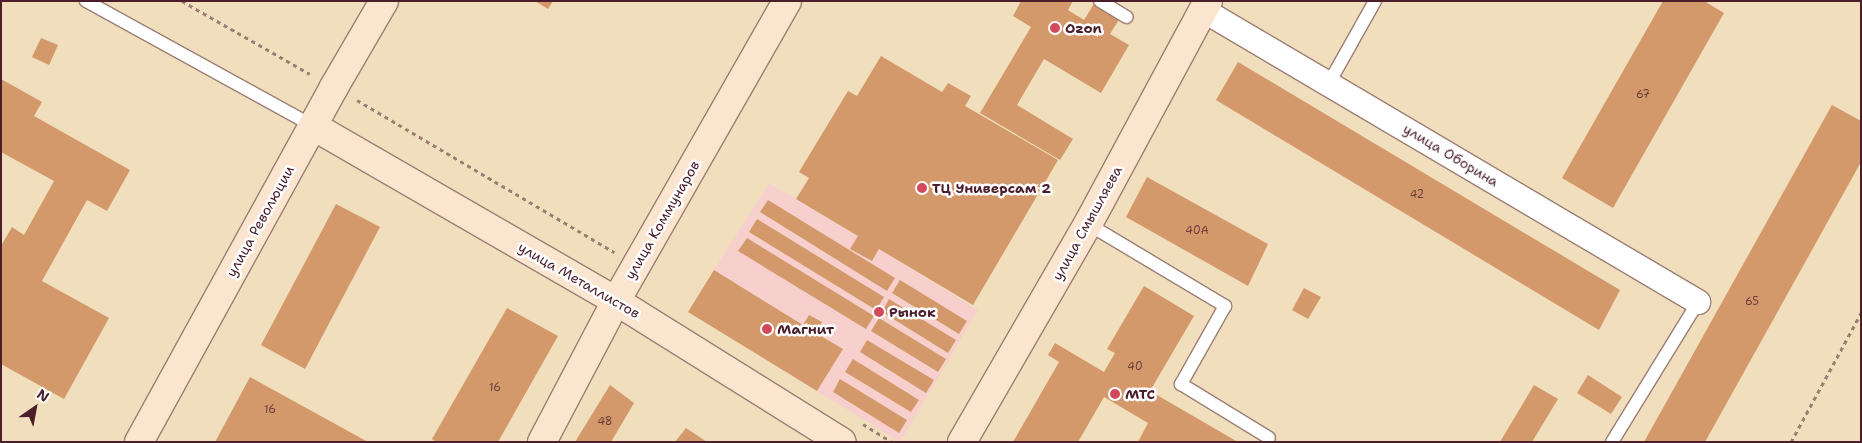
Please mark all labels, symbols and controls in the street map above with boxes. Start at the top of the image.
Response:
place label: Ozon [1065,20,1102,36]
marker: Ozon [1049,22,1061,34]
house number: 67 [1636,88,1650,102]
street label: улица Оборина [1400,120,1502,190]
street label: улица Коммунаров [621,158,703,282]
street label: улица Революции [222,162,298,280]
street label: улица Смышляева [1049,163,1125,283]
place label: ТЦ Универсам 2 [932,180,1051,196]
marker: ТЦ Универсам 2 [916,182,928,194]
house number: 42 [1410,188,1424,202]
house number: 40А [1185,224,1209,238]
street label: улица Металлистов [515,238,643,322]
house number: 65 [1745,295,1759,309]
place label: Рынок [889,304,936,320]
marker: Рынок [873,306,885,318]
place label: Магнит [777,321,834,337]
marker: Магнит [761,323,773,335]
house number: 40 [1127,360,1143,374]
house number: 16 [489,381,501,395]
north arrow [10,383,60,433]
text: N [34,385,53,406]
place label: МТС [1125,386,1155,402]
marker: МТС [1109,388,1121,400]
house number: 16 [264,403,276,417]
house number: 48 [597,415,613,429]

